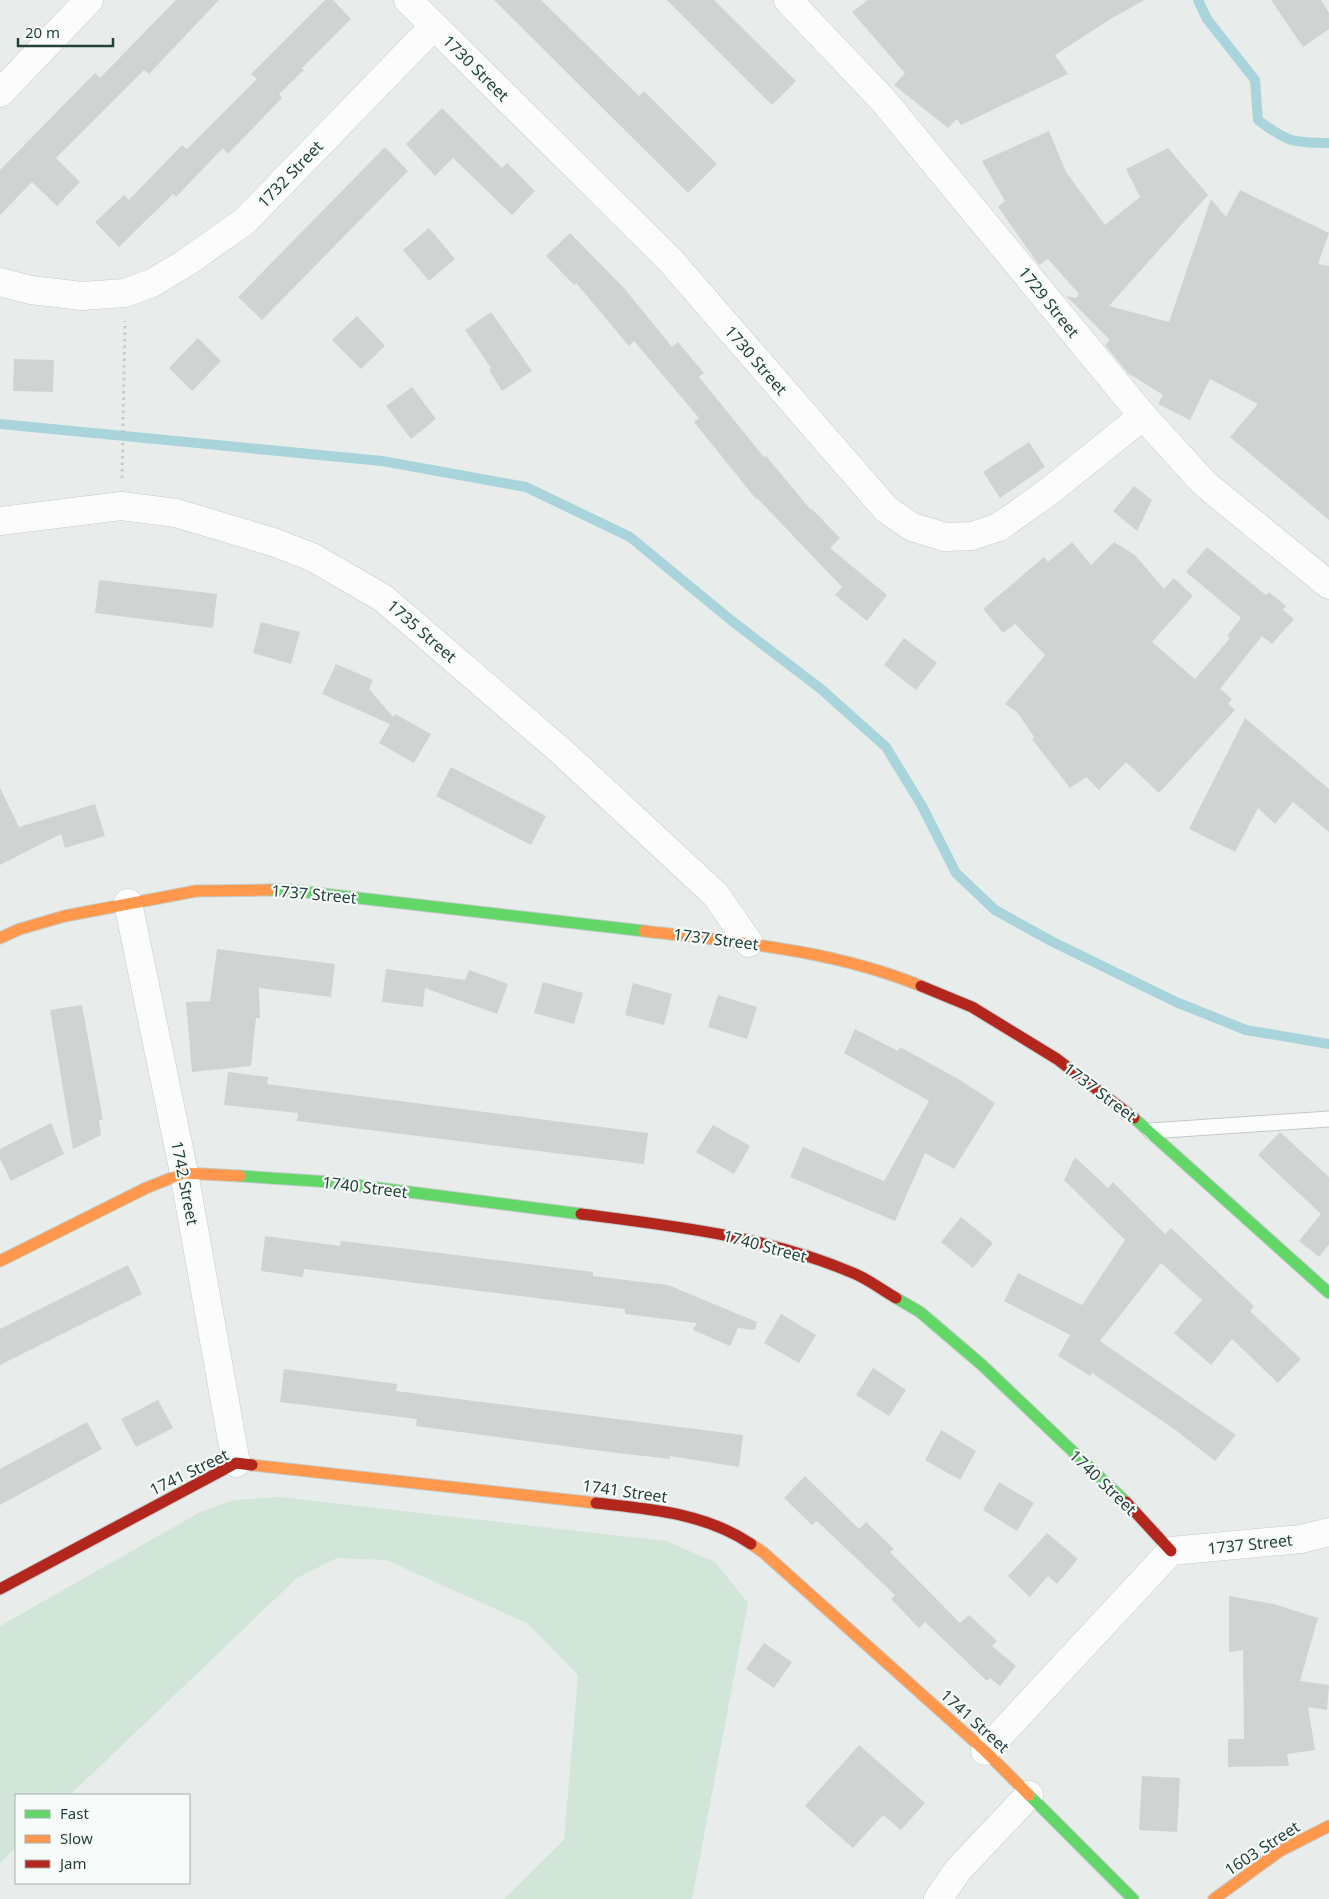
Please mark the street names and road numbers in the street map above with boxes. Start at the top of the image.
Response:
street label: 1730 Street [438,30,514,106]
street label: 1732 Street [252,135,328,212]
street label: 1729 Street [1014,262,1085,342]
street label: 1730 Street [720,321,792,400]
street label: 1735 Street [383,595,462,667]
street label: 1737 Street [270,879,358,909]
street label: 1737 Street [672,923,760,955]
street label: 1737 Street [1059,1058,1141,1127]
street label: 1742 Street [166,1139,204,1227]
street label: 1740 Street [321,1171,409,1203]
street label: 1740 Street [721,1224,809,1268]
street label: 1741 Street [146,1443,232,1501]
street label: 1740 Street [1065,1444,1142,1520]
street label: 1741 Street [581,1474,669,1508]
street label: 1737 Street [1206,1529,1294,1559]
street label: 1741 Street [936,1684,1014,1758]
street label: 1603 Street [1220,1815,1304,1880]

